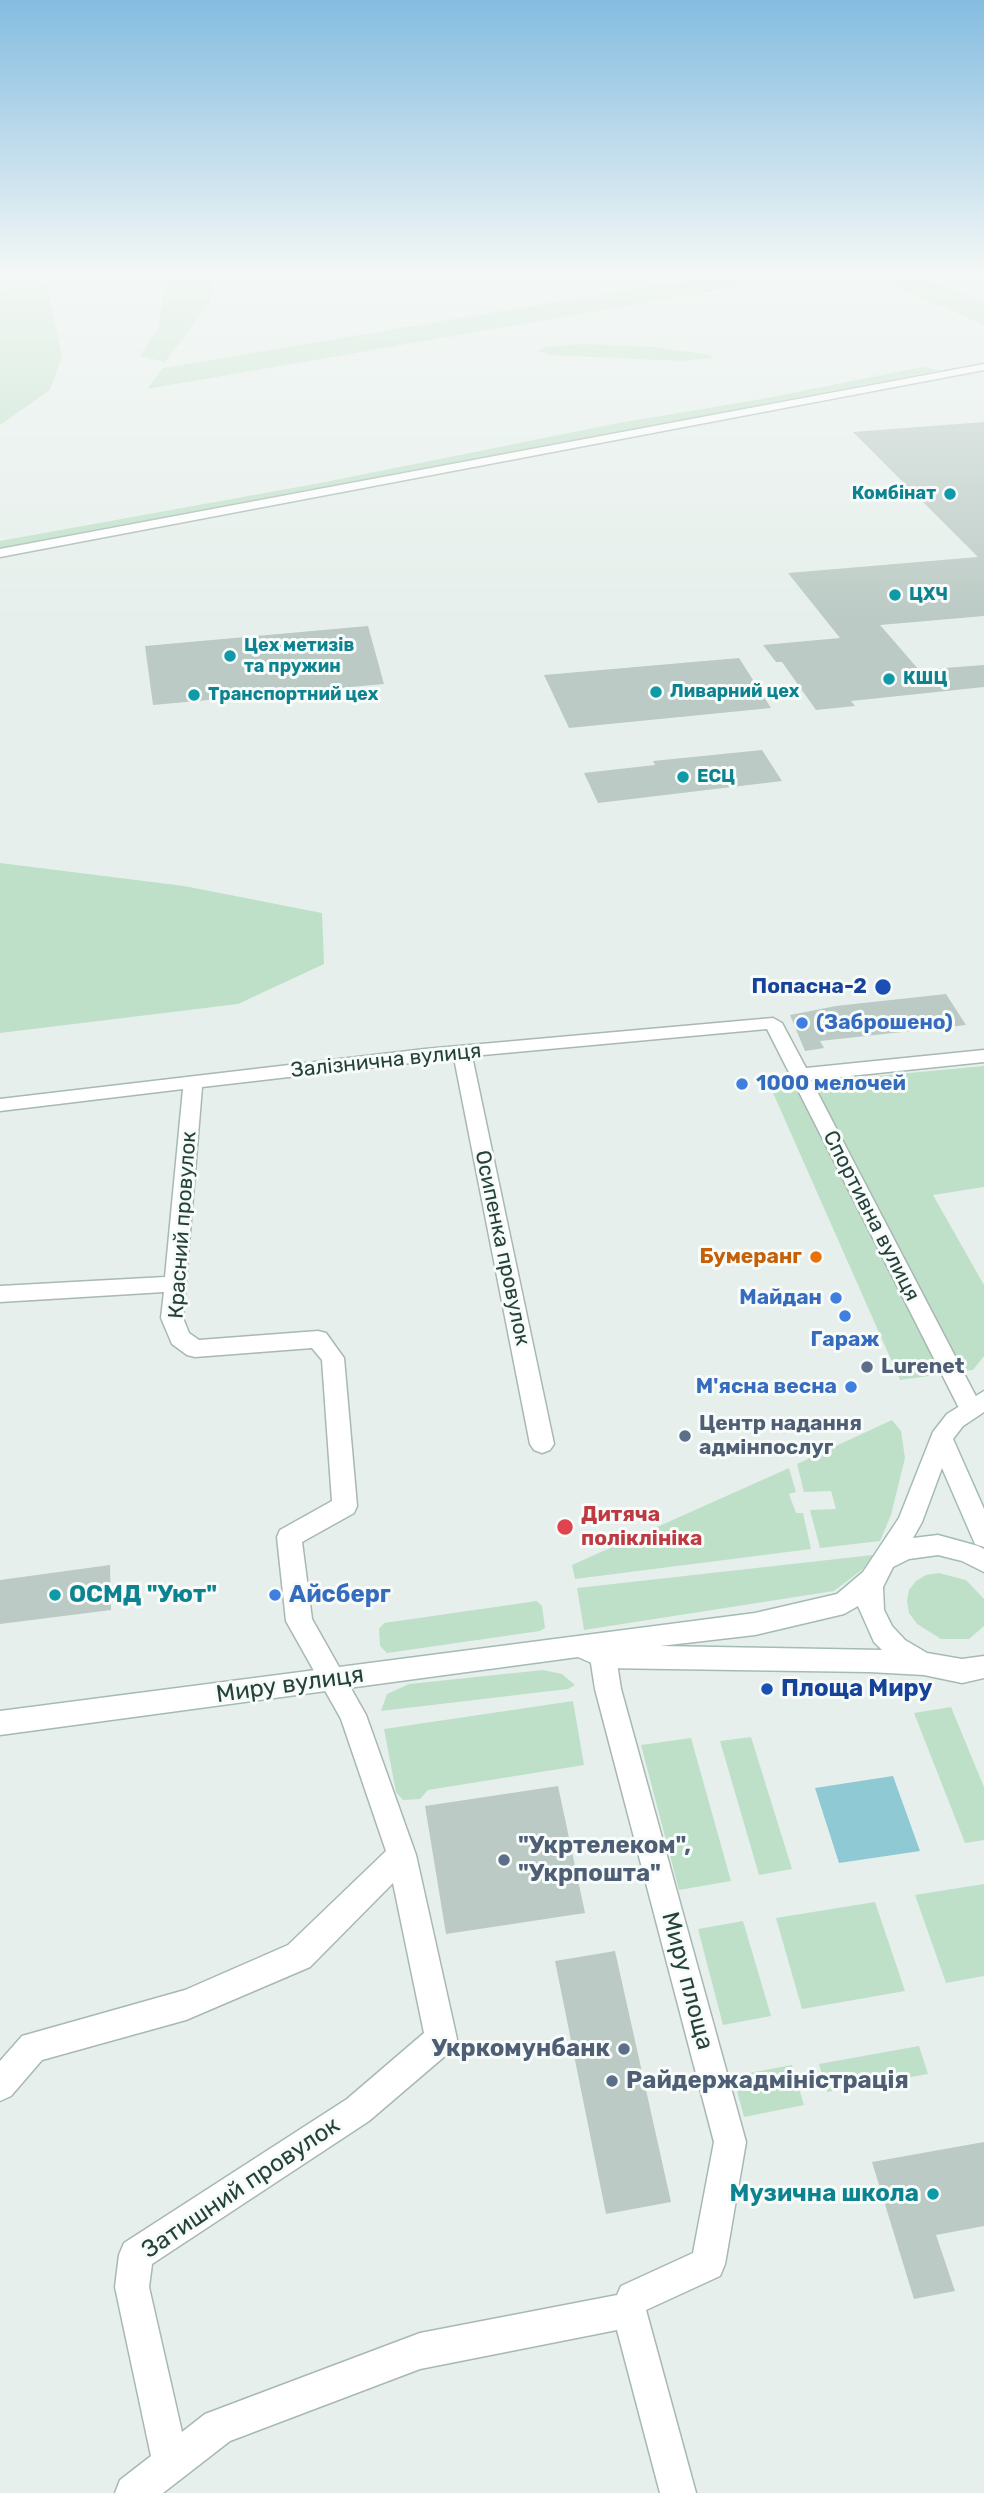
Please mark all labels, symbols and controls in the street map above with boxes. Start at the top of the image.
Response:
place label: Комбінат [852,483,936,505]
marker: Комбінат [942,486,958,502]
place label: ЦХЧ [909,584,948,606]
marker: ЦХЧ [887,587,903,603]
place label: Цех метизів та пружин [244,635,354,678]
marker: Цех метизів та пружин [222,648,238,664]
place label: КШЦ [903,668,947,690]
marker: КШЦ [881,671,897,687]
place label: Ливарний цех [670,681,799,703]
place label: Транспортний цех [208,684,378,706]
marker: Ливарний цех [648,684,664,700]
marker: Транспортний цех [186,687,202,703]
place label: ЕСЦ [697,766,735,788]
marker: ЕСЦ [675,769,691,785]
place label: Попасна-2 [752,974,867,1000]
marker: Попасна-2 [873,977,893,997]
place label: (Заброшено) [816,1010,953,1036]
marker: (Заброшено) [794,1015,810,1031]
street label: Залізнична вулиця [290,1038,482,1084]
place label: 1000 мелочей [756,1071,906,1097]
marker: 1000 мелочей [734,1076,750,1092]
street label: Спортивна вулиця [817,1127,925,1305]
street label: Красний провулок [164,1130,202,1320]
street label: Осипенка провулок [469,1148,535,1348]
place label: Бумеранг [699,1244,802,1270]
marker: Бумеранг [808,1249,824,1265]
place label: Майдан [739,1285,822,1311]
marker: Майдан [828,1290,844,1306]
marker: Гараж [837,1308,853,1324]
place label: Гараж [810,1327,880,1353]
place label: Lurenet [881,1354,965,1380]
marker: Lurenet [859,1359,875,1375]
place label: М'ясна весна [696,1374,837,1400]
marker: М'ясна весна [843,1379,859,1395]
place label: Центр надання адмінпослуг [699,1411,862,1461]
marker: Центр надання адмінпослуг [677,1428,693,1444]
place label: Дитяча поліклініка [581,1502,702,1552]
marker: Дитяча поліклініка [555,1517,575,1537]
place label: ОСМД "Уют" [69,1581,217,1609]
place label: Айсберг [289,1581,391,1609]
marker: ОСМД "Уют" [47,1587,63,1603]
marker: Айсберг [267,1587,283,1603]
street label: Миру вулиця [214,1660,366,1710]
place label: Площа Миру [781,1675,932,1703]
marker: Площа Миру [759,1681,775,1697]
place label: "Укртелеком", "Укрпошта" [518,1832,691,1888]
marker: "Укртелеком", "Укрпошта" [496,1852,512,1868]
street label: Миру площа [655,1909,719,2053]
place label: Укркомунбанк [431,2035,610,2063]
marker: Укркомунбанк [616,2041,632,2057]
place label: Райдержадміністрація [626,2067,909,2095]
marker: Райдержадміністрація [604,2073,620,2089]
street label: Затишний провулок [137,2111,345,2265]
place label: Музична школа [730,2180,919,2208]
marker: Музична школа [925,2186,941,2202]

